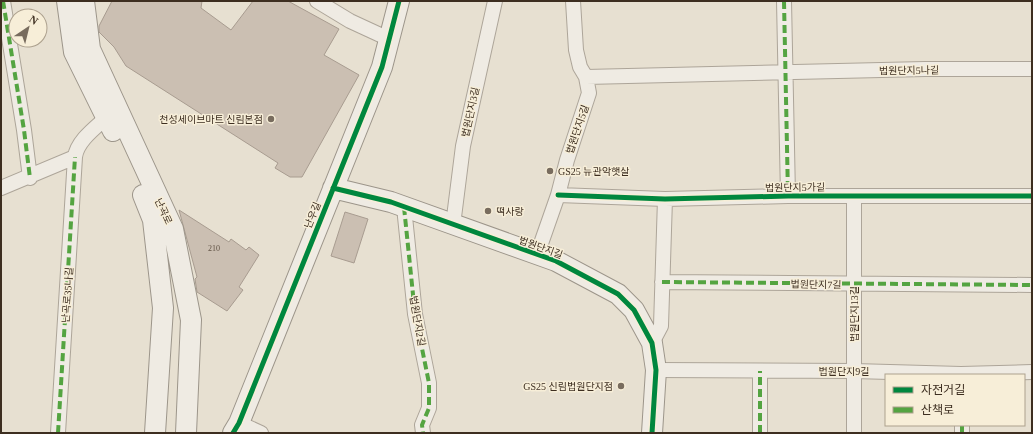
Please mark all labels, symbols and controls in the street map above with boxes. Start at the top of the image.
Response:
north arrow [8,8,48,48]
text: N [27,13,40,27]
street label: 법원단지5나길 [879,64,939,77]
street label: 법원단지3길 [460,86,481,138]
street label: 법원단지5길 [564,103,591,155]
place label: 천성세이브마트 신림본점 [159,114,263,125]
marker: 천성세이브마트 신림본점 [266,114,276,124]
marker: GS25 뉴관악햇살 [545,166,555,176]
place label: GS25 뉴관악햇살 [558,166,630,177]
street label: 법원단지5가길 [765,181,825,194]
street label: 난곡로 [153,196,174,226]
street label: 난우길 [302,200,323,230]
marker: 떡사랑 [483,206,493,216]
place label: 떡사랑 [496,206,524,217]
street label: 법원단지길 [517,234,564,261]
house number: 210 [208,244,220,253]
street label: 난곡로35나길 [60,267,75,323]
street label: 법원단지7길 [790,279,842,290]
street label: 법원단지13길 [849,286,860,342]
street label: 법원단지2길 [408,295,427,347]
street label: 법원단지9길 [819,366,870,377]
legend [885,374,1025,426]
place label: GS25 신림법원단지점 [523,381,613,392]
marker: GS25 신림법원단지점 [616,381,626,391]
text: 자전거길 [921,383,965,397]
text: 산책로 [921,403,954,417]

